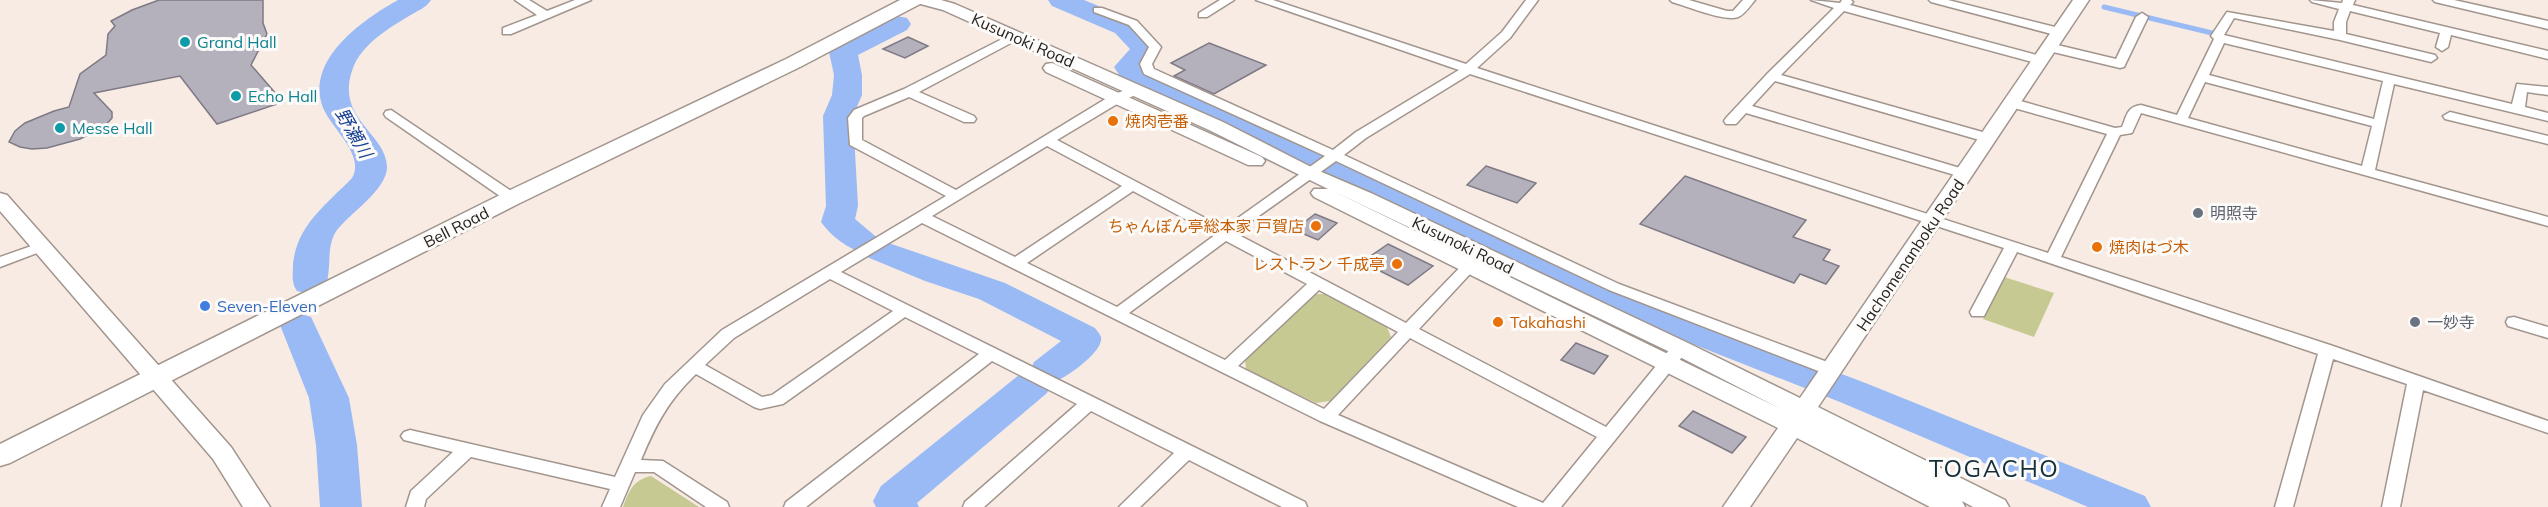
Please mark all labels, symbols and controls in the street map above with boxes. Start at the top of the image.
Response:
street label: Kusunoki Road [969,8,1077,72]
place label: Grand Hall [197,32,277,52]
marker: Grand Hall [178,35,192,49]
place label: Echo Hall [248,86,317,106]
marker: Echo Hall [229,89,243,103]
water label: 野瀬川 [331,104,378,164]
place label: 焼肉壱番 [1125,111,1189,131]
marker: 焼肉壱番 [1106,114,1120,128]
place label: Messe Hall [72,118,153,138]
marker: Messe Hall [53,121,67,135]
street label: Hachomenanboku Road [1852,175,1968,335]
street label: Bell Road [420,202,492,252]
place label: 明照寺 [2210,203,2258,223]
marker: 明照寺 [2191,206,2205,220]
street label: Kusunoki Road [1409,212,1517,278]
place label: ちゃんぽん亭総本家 戸賀店 [1108,216,1304,236]
marker: ちゃんぽん亭総本家 戸賀店 [1309,219,1323,233]
place label: 焼肉はづ木 [2109,237,2189,257]
marker: 焼肉はづ木 [2090,240,2104,254]
place label: レストラン 千成亭 [1253,254,1385,274]
marker: レストラン 千成亭 [1390,257,1404,271]
place label: Seven-Eleven [217,296,317,316]
marker: Seven-Eleven [198,299,212,313]
place label: Takahashi [1510,312,1586,332]
place label: 一妙寺 [2427,312,2475,332]
marker: Takahashi [1491,315,1505,329]
marker: 一妙寺 [2408,315,2422,329]
district label: TOGACHO [1929,453,2059,483]

